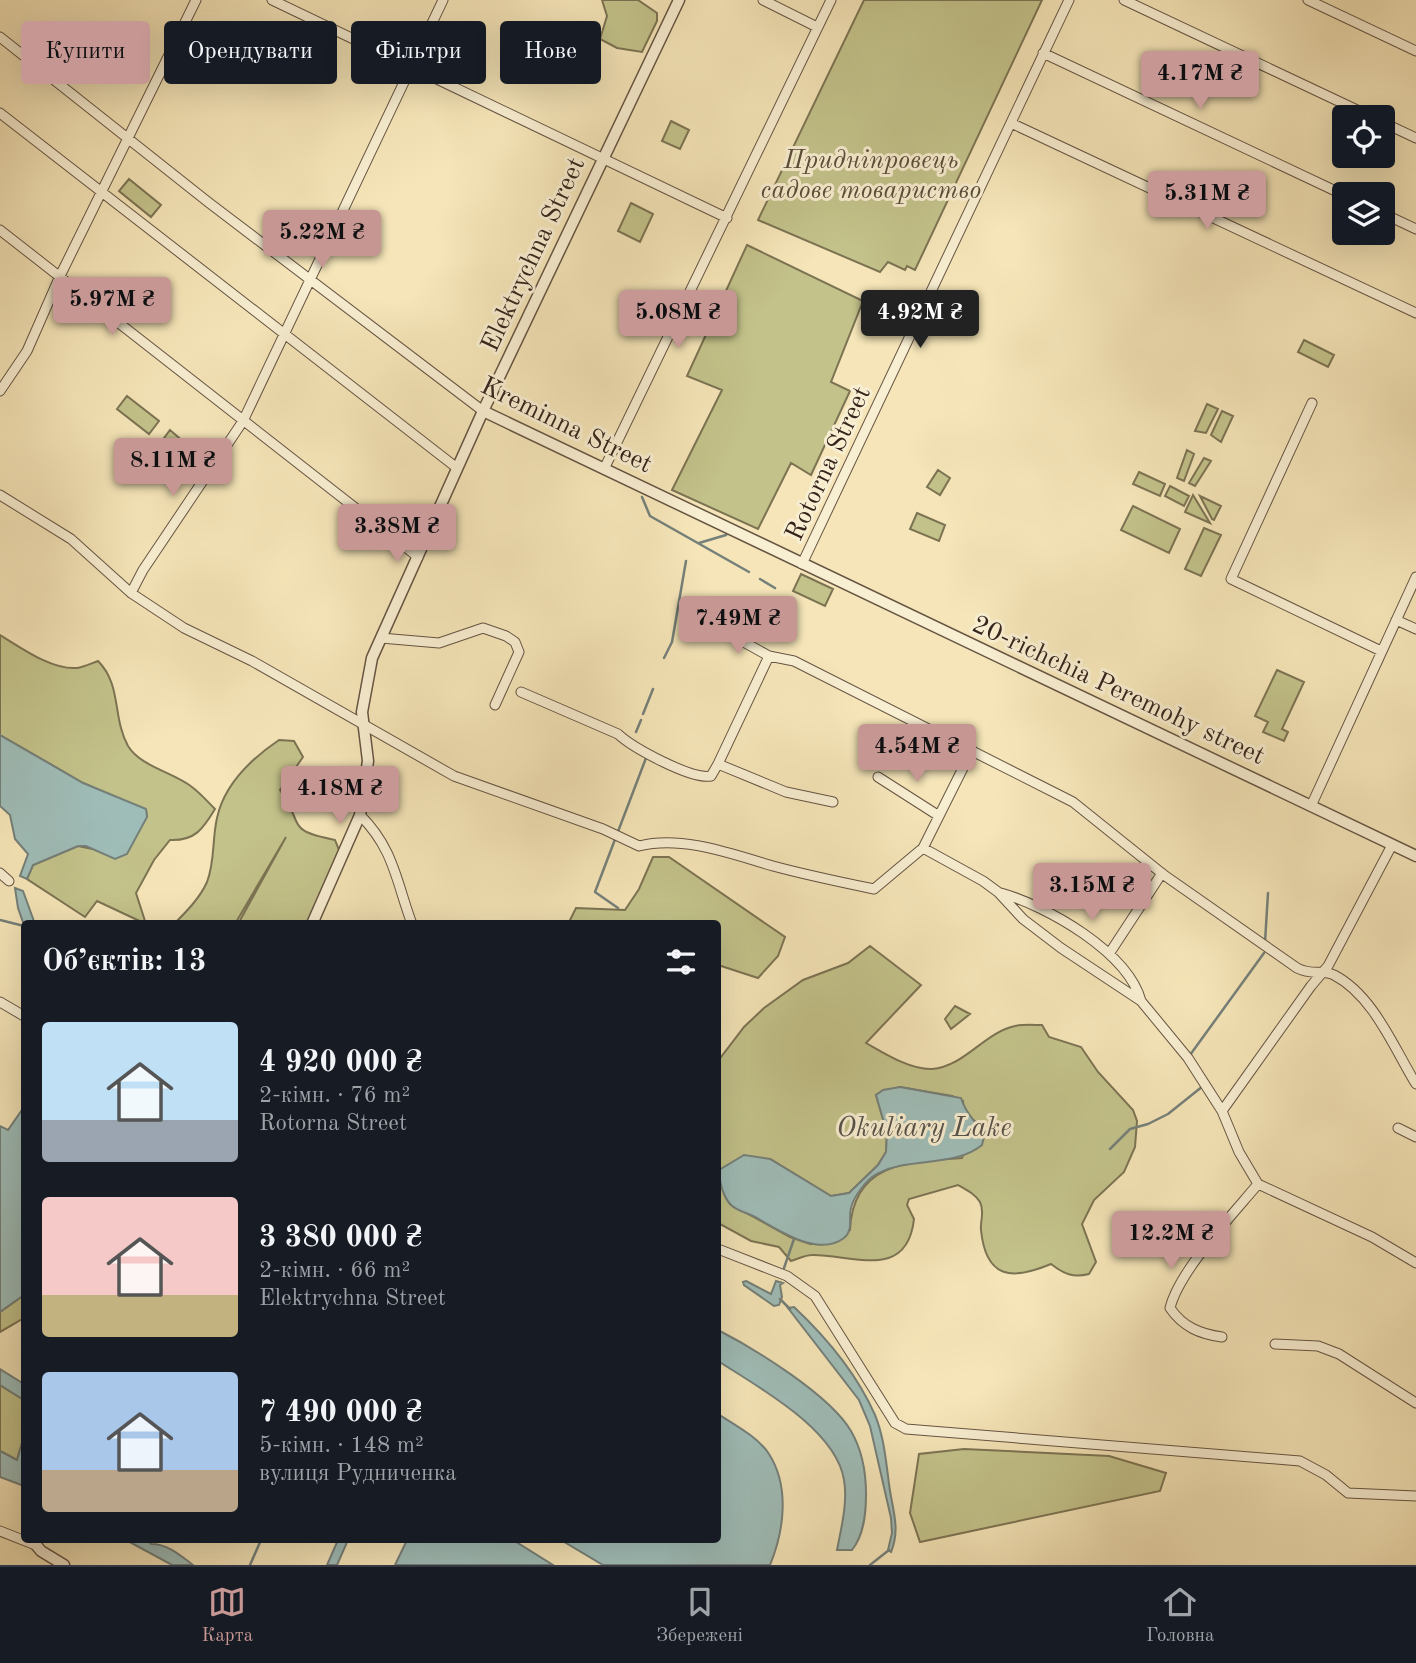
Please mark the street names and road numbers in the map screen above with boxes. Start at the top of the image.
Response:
street label: Elektrychna Street [477,154,590,356]
street label: Kreminna Street [476,373,656,478]
street label: Rotorna Street [782,383,876,545]
street label: 20-richchia Peremohy street [968,612,1268,770]

